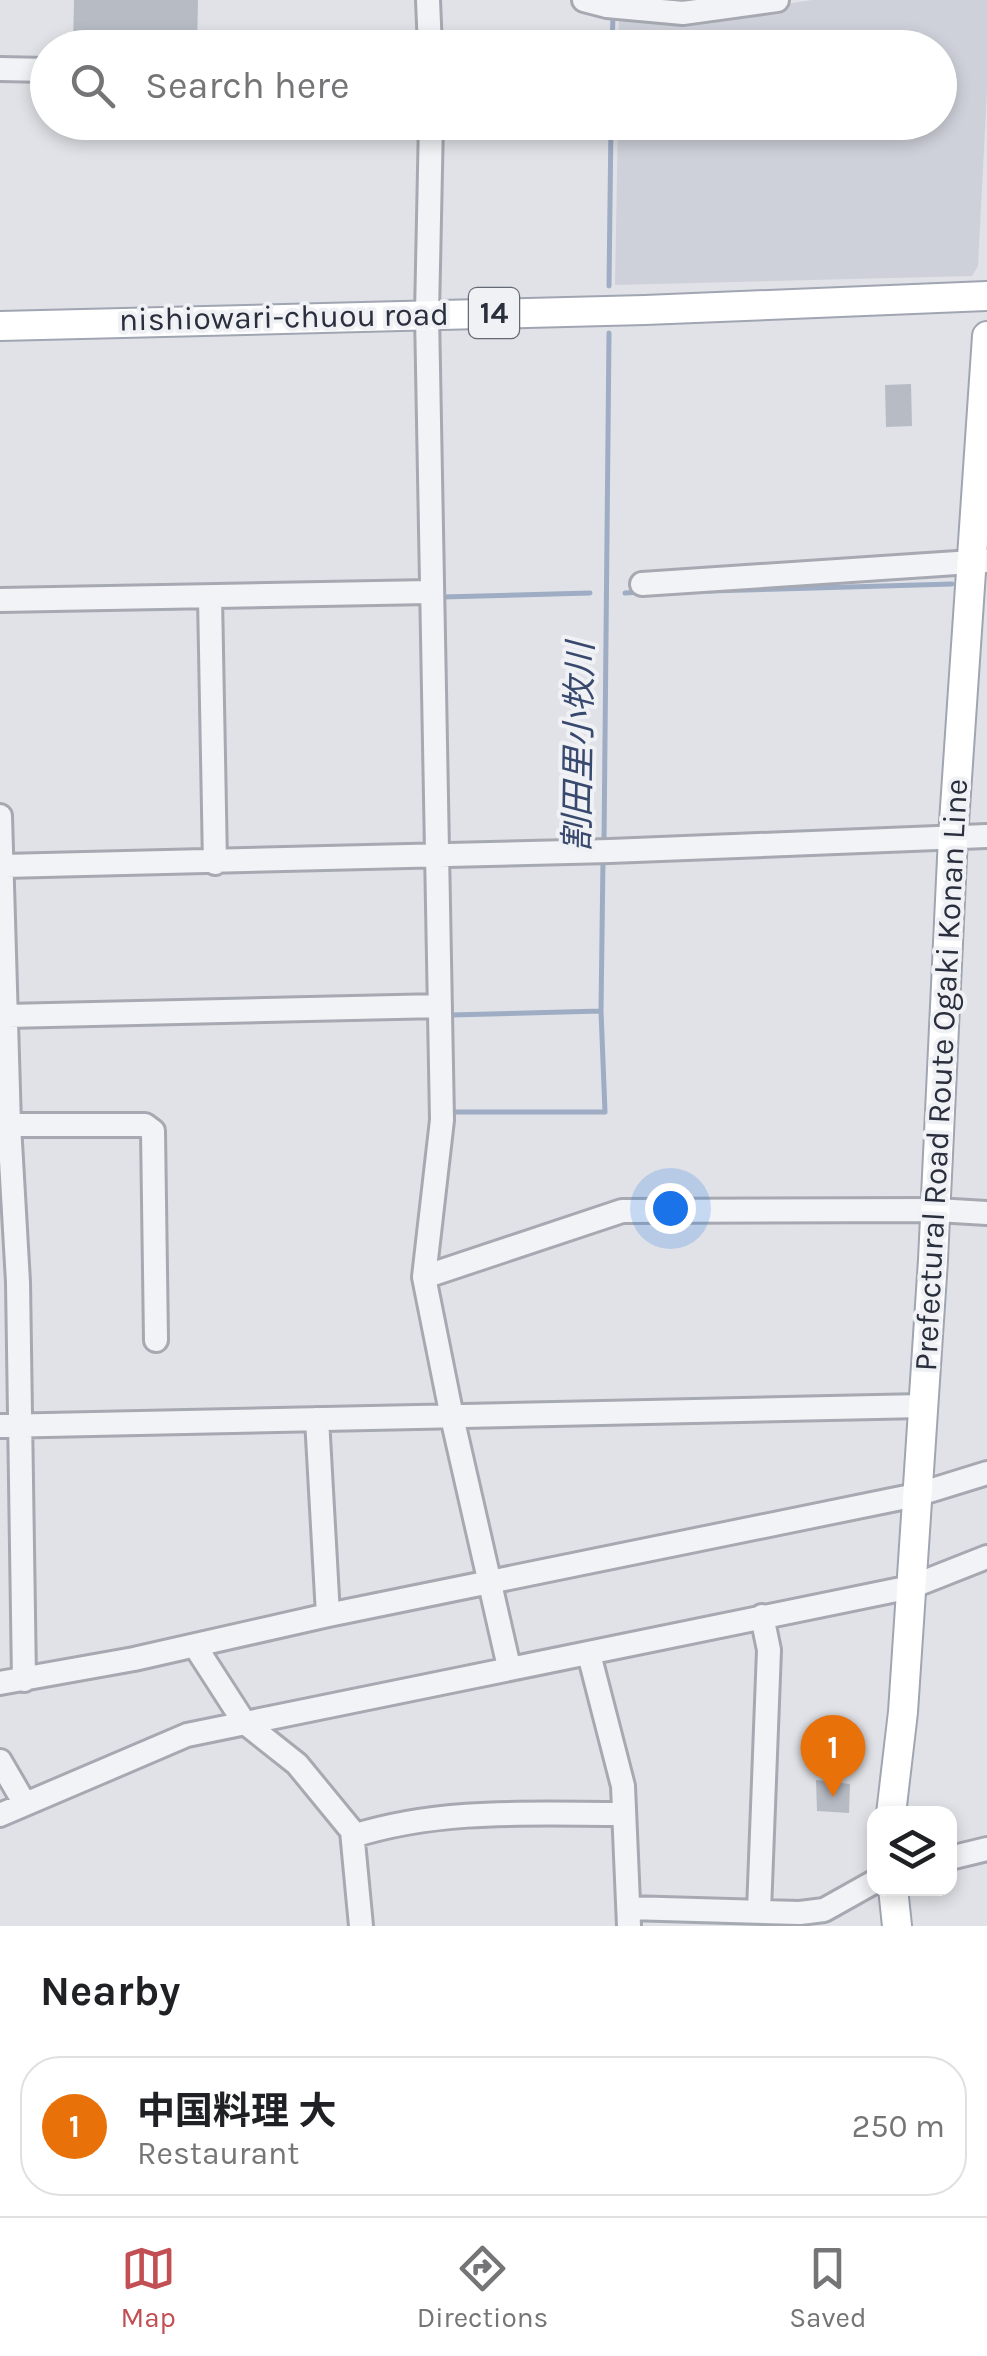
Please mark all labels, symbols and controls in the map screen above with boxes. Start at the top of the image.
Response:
search box [30,30,957,140]
icon: search [65,58,120,113]
text: Search here [145,63,349,108]
road number: 14 [469,288,519,338]
street label: nishiowari-chuou road [119,296,449,338]
water label: 割田里小牧川 [557,638,601,852]
street label: Prefectural Road Route Ogaki Konan Line [907,778,975,1372]
your location [645,1183,696,1234]
pin: 1 [800,1714,866,1797]
map controls [867,1806,957,1896]
button: layers [867,1806,957,1896]
text: Nearby [40,1966,180,2016]
text: 中国料理 大 [137,2089,337,2134]
text: 1 [69,2108,80,2145]
text: 250 m [852,2108,945,2145]
text: Restaurant [137,2135,299,2172]
tab: Map [120,2241,176,2334]
tab: Directions [417,2241,548,2334]
tab: Saved [789,2241,867,2334]

